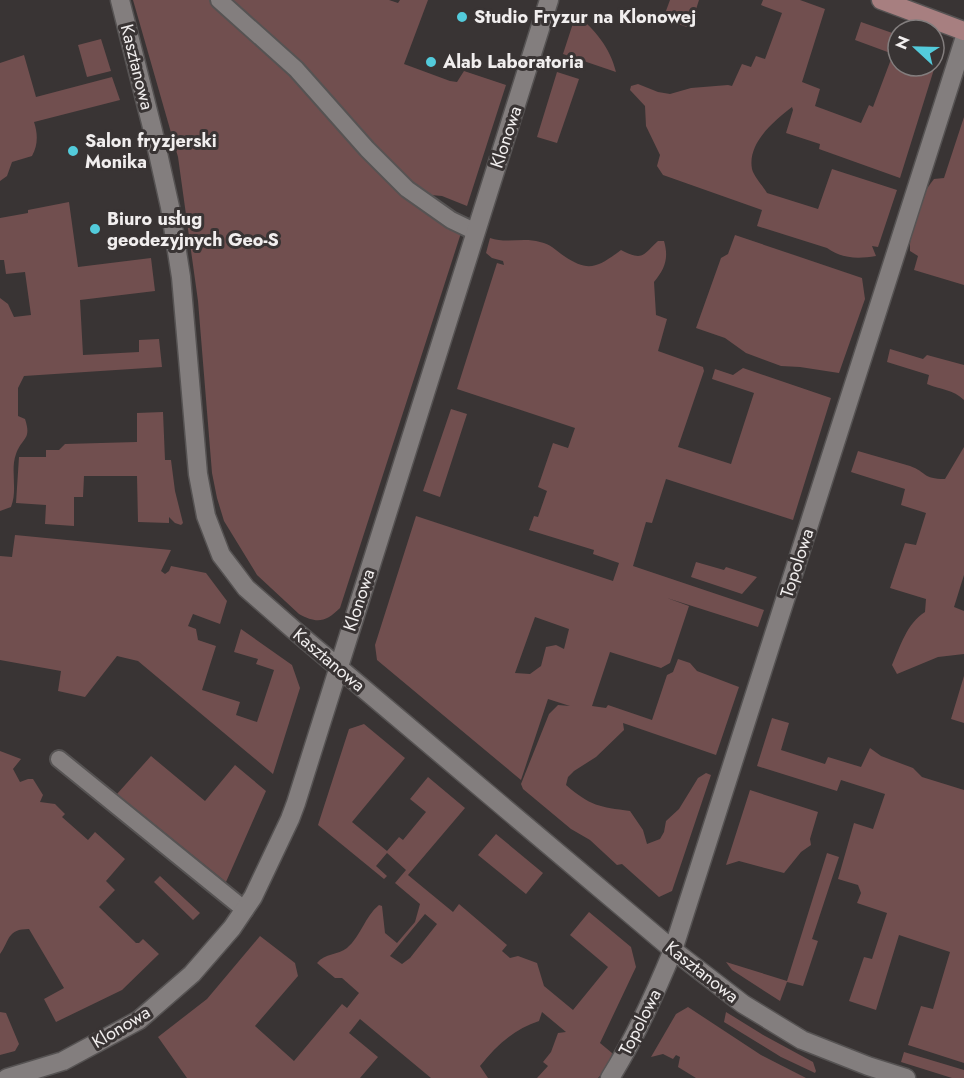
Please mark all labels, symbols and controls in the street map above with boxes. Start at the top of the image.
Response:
place label: Studio Fryzur na Klonowej [474,4,696,30]
marker: Studio Fryzur na Klonowej [455,10,469,24]
north arrow [886,18,946,78]
street label: Kasztanowa [114,22,160,112]
text: N [890,32,916,53]
place label: Alab Laboratoria [442,49,584,75]
marker: Alab Laboratoria [424,55,438,69]
street label: Klonowa [484,103,528,171]
place label: Salon fryzjerski Monika [85,128,217,175]
marker: Salon fryzjerski Monika [66,144,80,158]
place label: Biuro usług geodezyjnych Geo-S [107,206,279,253]
marker: Biuro usług geodezyjnych Geo-S [88,222,102,236]
street label: Topolowa [774,525,820,601]
street label: Klonowa [337,566,381,634]
street label: Kasztanowa [287,622,371,698]
street label: Kasztanowa [660,935,744,1009]
street label: Topolowa [612,984,668,1060]
street label: Klonowa [87,999,155,1055]

